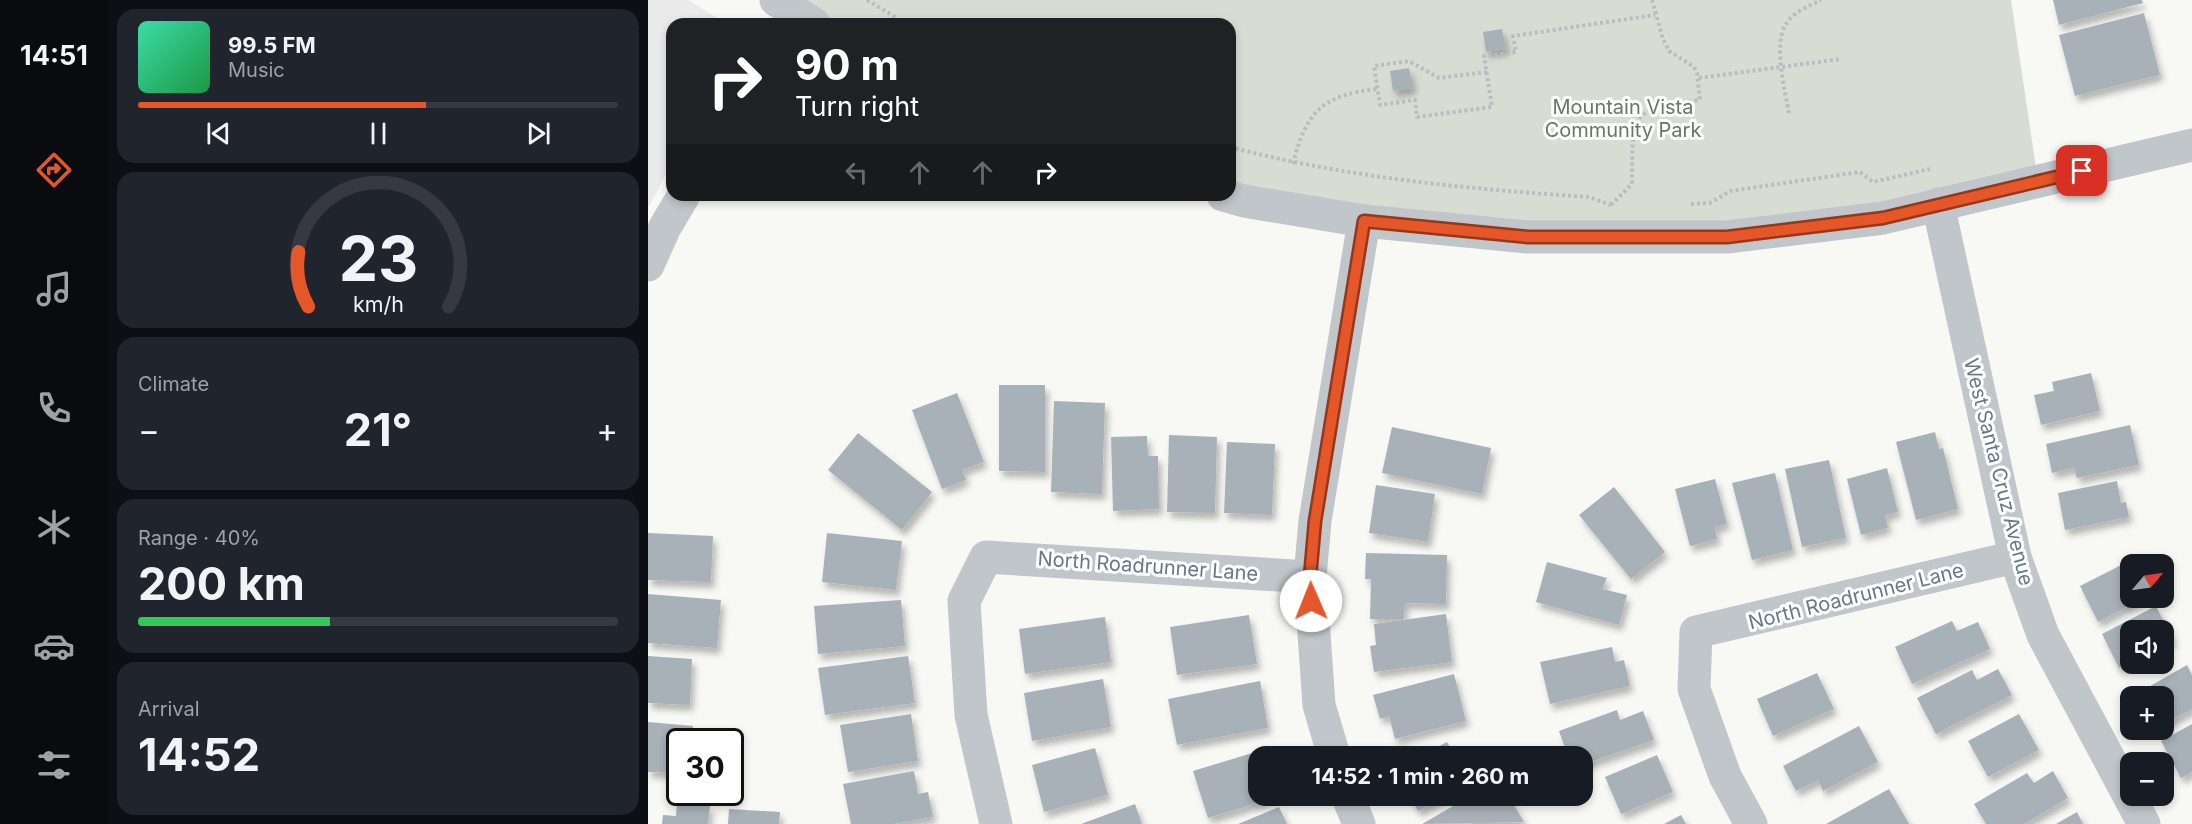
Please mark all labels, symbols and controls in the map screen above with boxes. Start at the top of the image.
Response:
text: 99.5 FM [228,32,316,58]
text: 14:51 [20,39,88,72]
text: 90 m [795,39,899,90]
icon: right [696,42,774,120]
text: Music [228,58,285,82]
text: Turn right [795,90,919,123]
park label: Mountain Vista Community Park [1545,95,1701,142]
icon: previous [202,117,235,150]
icon: pause [362,117,395,150]
icon: next [522,117,555,150]
pin [2056,145,2107,196]
icon: directions [33,149,75,191]
icon: arrive [2065,154,2098,187]
icon: left [840,156,873,189]
icon: ahead [903,156,936,189]
icon: ahead [966,156,999,189]
icon: right [1029,156,1062,189]
text: 23 [338,221,418,296]
icon: music [33,268,75,310]
text: km/h [353,291,403,317]
street label: West Santa Cruz Avenue [1959,356,2039,588]
text: Climate [138,372,209,396]
icon: phone [33,387,75,429]
text: 21° [344,402,412,457]
text: − [138,410,160,450]
text: + [596,410,618,450]
icon: climate [33,506,75,548]
text: Range · 40% [138,526,260,550]
street label: North Roadrunner Lane [1037,546,1259,586]
north arrow [2120,554,2174,608]
map controls [2120,554,2174,806]
text: 200 km [138,556,305,611]
street label: North Roadrunner Lane [1746,558,1966,634]
position arrow [1279,569,1343,633]
button: sound [2120,620,2174,674]
icon: car [33,625,75,667]
button: + [2120,686,2174,740]
text: Arrival [138,697,200,721]
text: 14:52 [138,727,260,782]
speed limit sign: 30 [666,728,744,806]
icon: filters [33,744,75,786]
button: − [2120,752,2174,806]
text: 14:52 · 1 min · 260 m [1312,763,1529,789]

